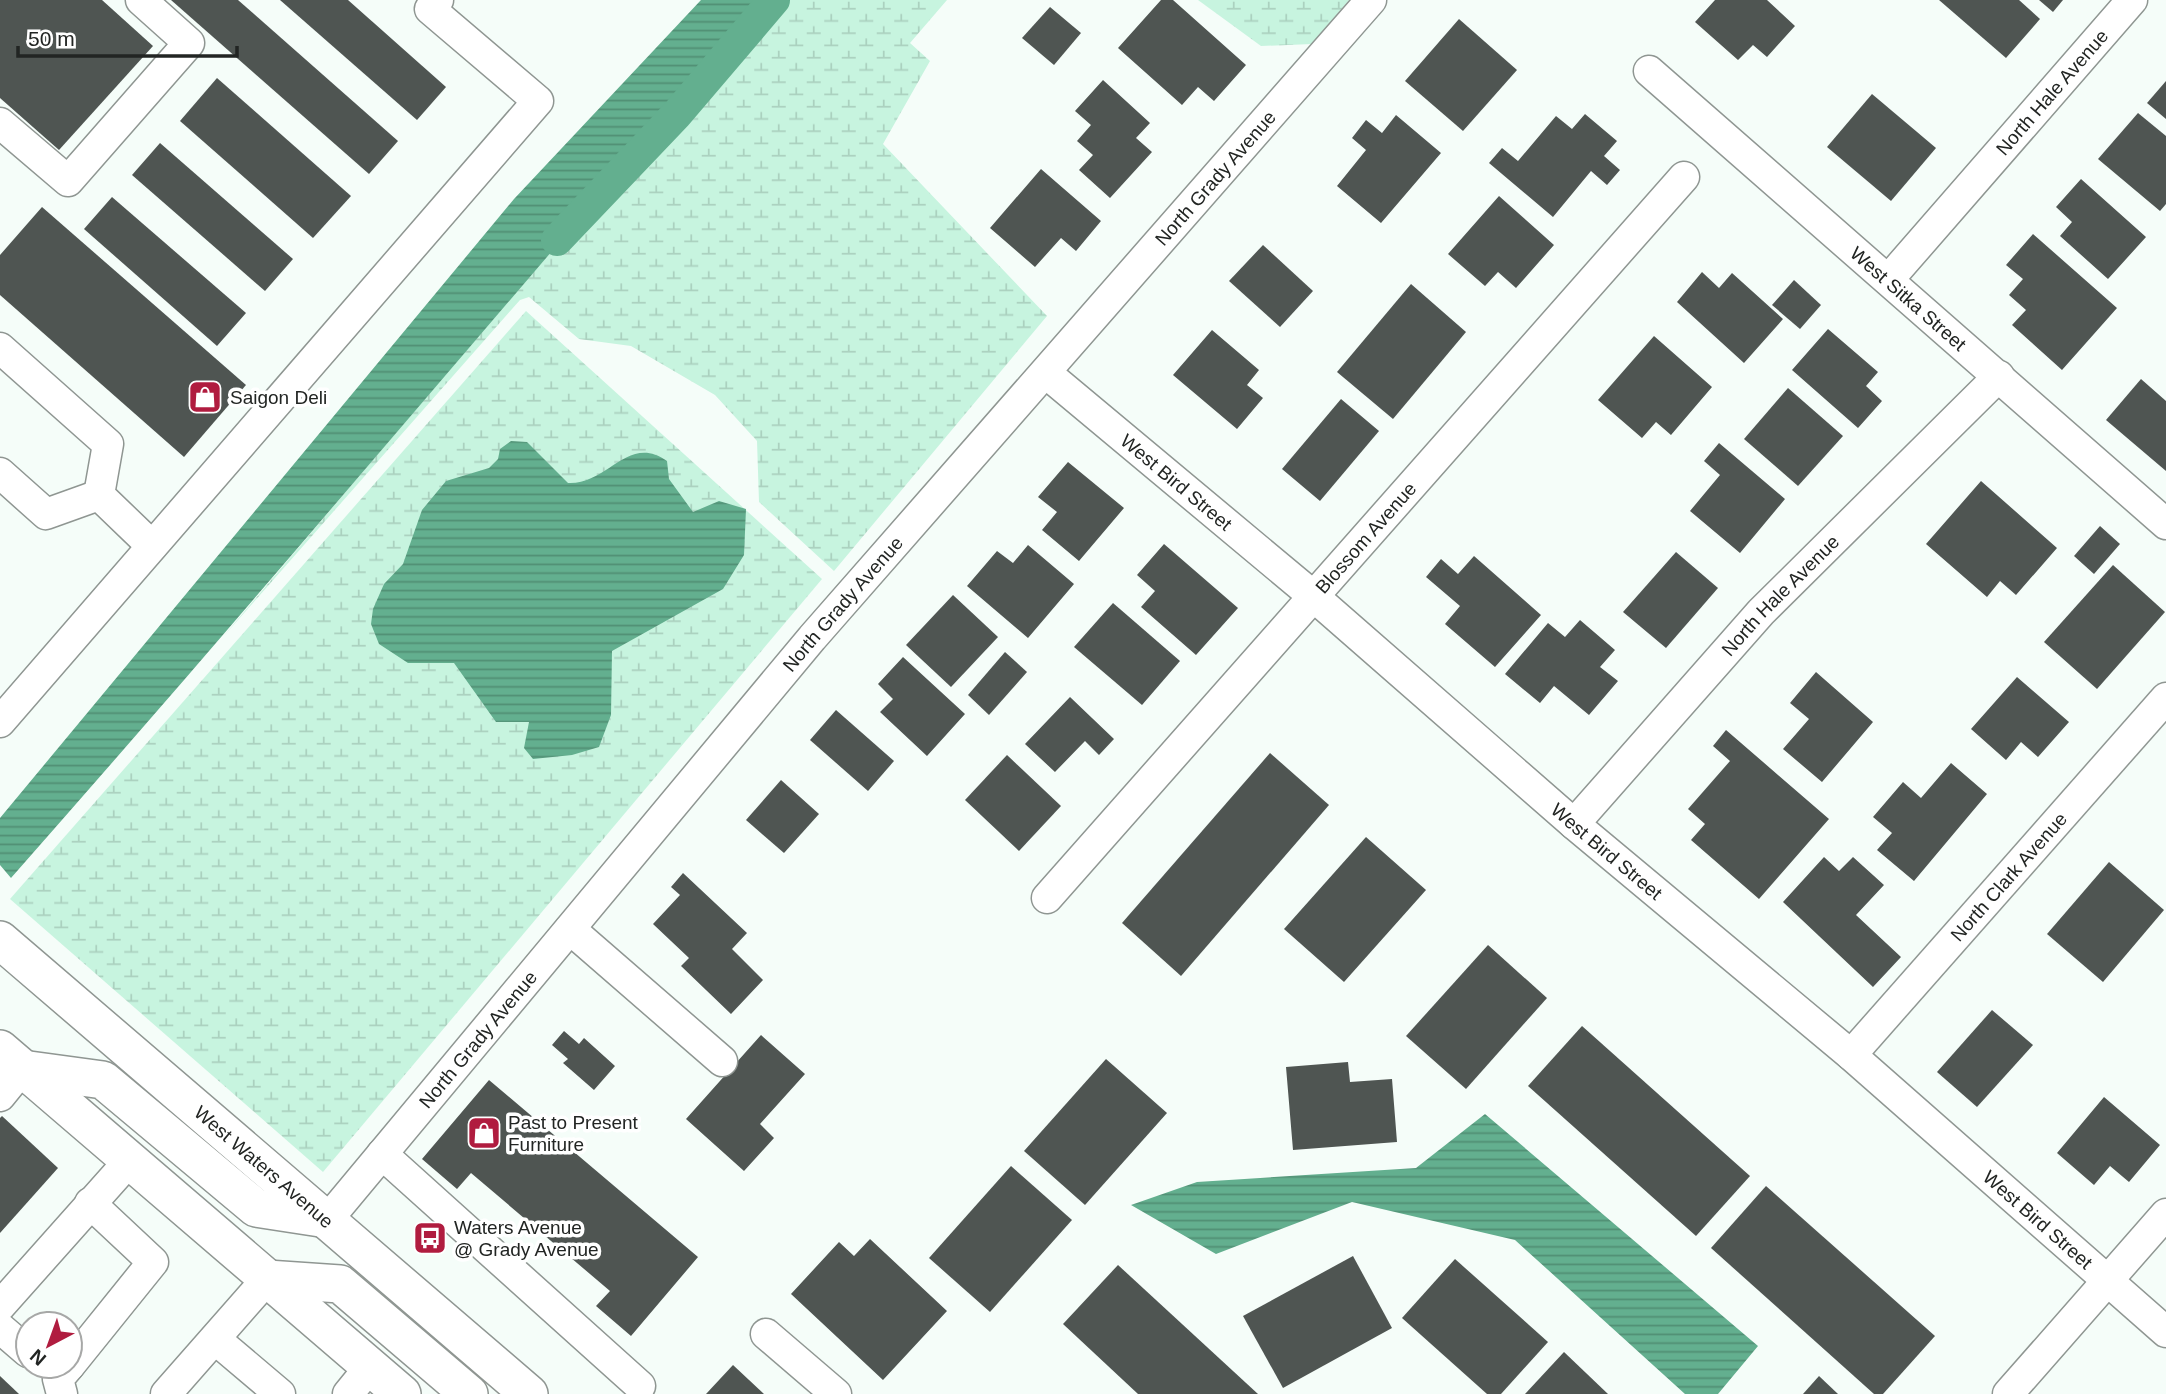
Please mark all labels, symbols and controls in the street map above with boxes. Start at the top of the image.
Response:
scale bar [18,14,236,58]
street label: North Hale Avenue [1992,25,2112,159]
text: 50 m [28,27,75,50]
street label: North Grady Avenue [1151,106,1280,249]
street label: West Sitka Street [1846,242,1971,355]
shop icon: Saigon Deli [186,378,224,416]
place label: Saigon Deli [230,387,327,408]
street label: West Bird Street [1117,430,1237,535]
street label: Blossom Avenue [1311,478,1420,597]
street label: North Hale Avenue [1717,531,1843,660]
street label: North Grady Avenue [778,532,907,676]
street label: West Bird Street [1547,799,1667,904]
street label: North Clark Avenue [1946,808,2071,945]
street label: North Grady Avenue [415,966,541,1112]
street label: West Waters Avenue [190,1101,338,1232]
place label: Past to Present Furniture [508,1112,639,1155]
shop icon: Past to Present Furniture [465,1114,503,1152]
street label: West Bird Street [1979,1166,2097,1273]
place label: Waters Avenue @ Grady Avenue [454,1217,599,1260]
bus stop icon: Waters Avenue @ Grady Avenue [411,1219,449,1257]
north arrow [14,1310,84,1380]
text: N [26,1345,50,1370]

